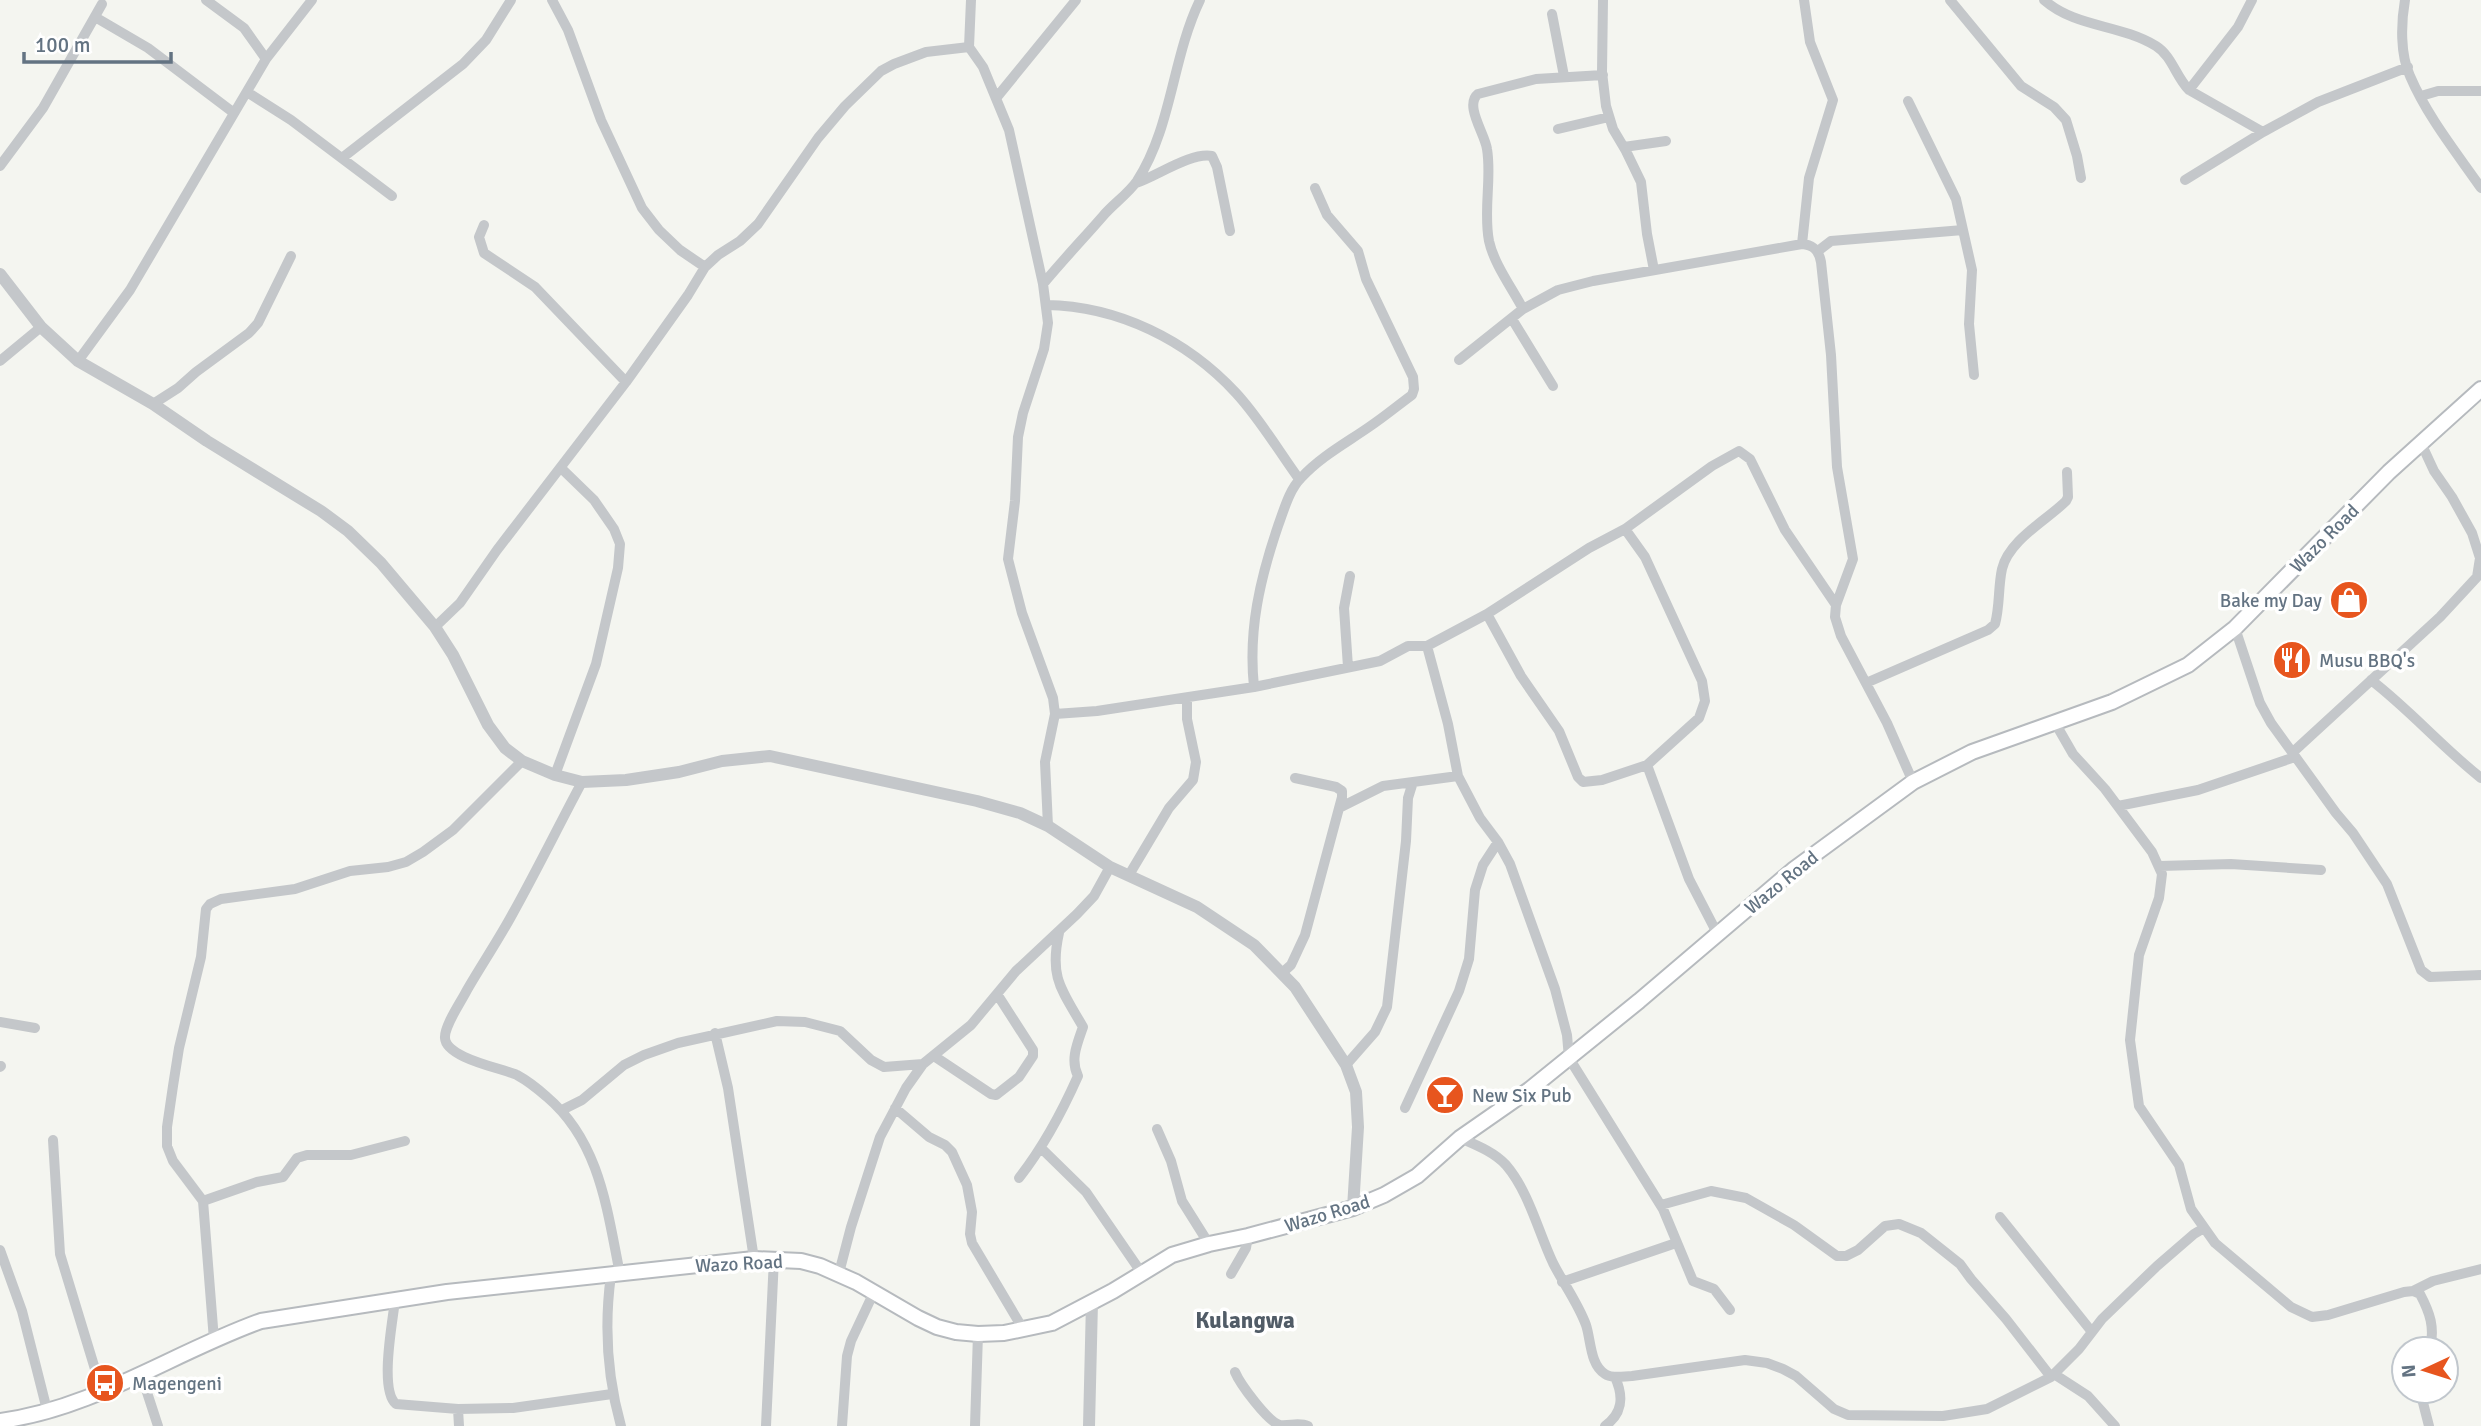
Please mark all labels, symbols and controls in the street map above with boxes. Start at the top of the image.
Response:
scale bar [24,21,172,65]
text: 100 m [35,32,90,58]
street label: Wazo Road [2285,499,2364,578]
shop icon: Bake my Day [2328,579,2370,621]
place label: Bake my Day [2220,589,2322,613]
restaurant icon: Musu BBQ's [2271,639,2313,681]
place label: Musu BBQ's [2319,649,2415,673]
street label: Wazo Road [1740,846,1823,920]
bar icon: New Six Pub [1424,1074,1466,1116]
place label: New Six Pub [1472,1084,1572,1108]
street label: Wazo Road [1282,1190,1373,1238]
street label: Wazo Road [694,1250,784,1278]
district label: Kulangwa [1195,1306,1295,1335]
north arrow [2390,1335,2460,1405]
bus stop icon: Magengeni [84,1362,126,1404]
text: N [2397,1364,2421,1379]
place label: Magengeni [132,1372,222,1396]

